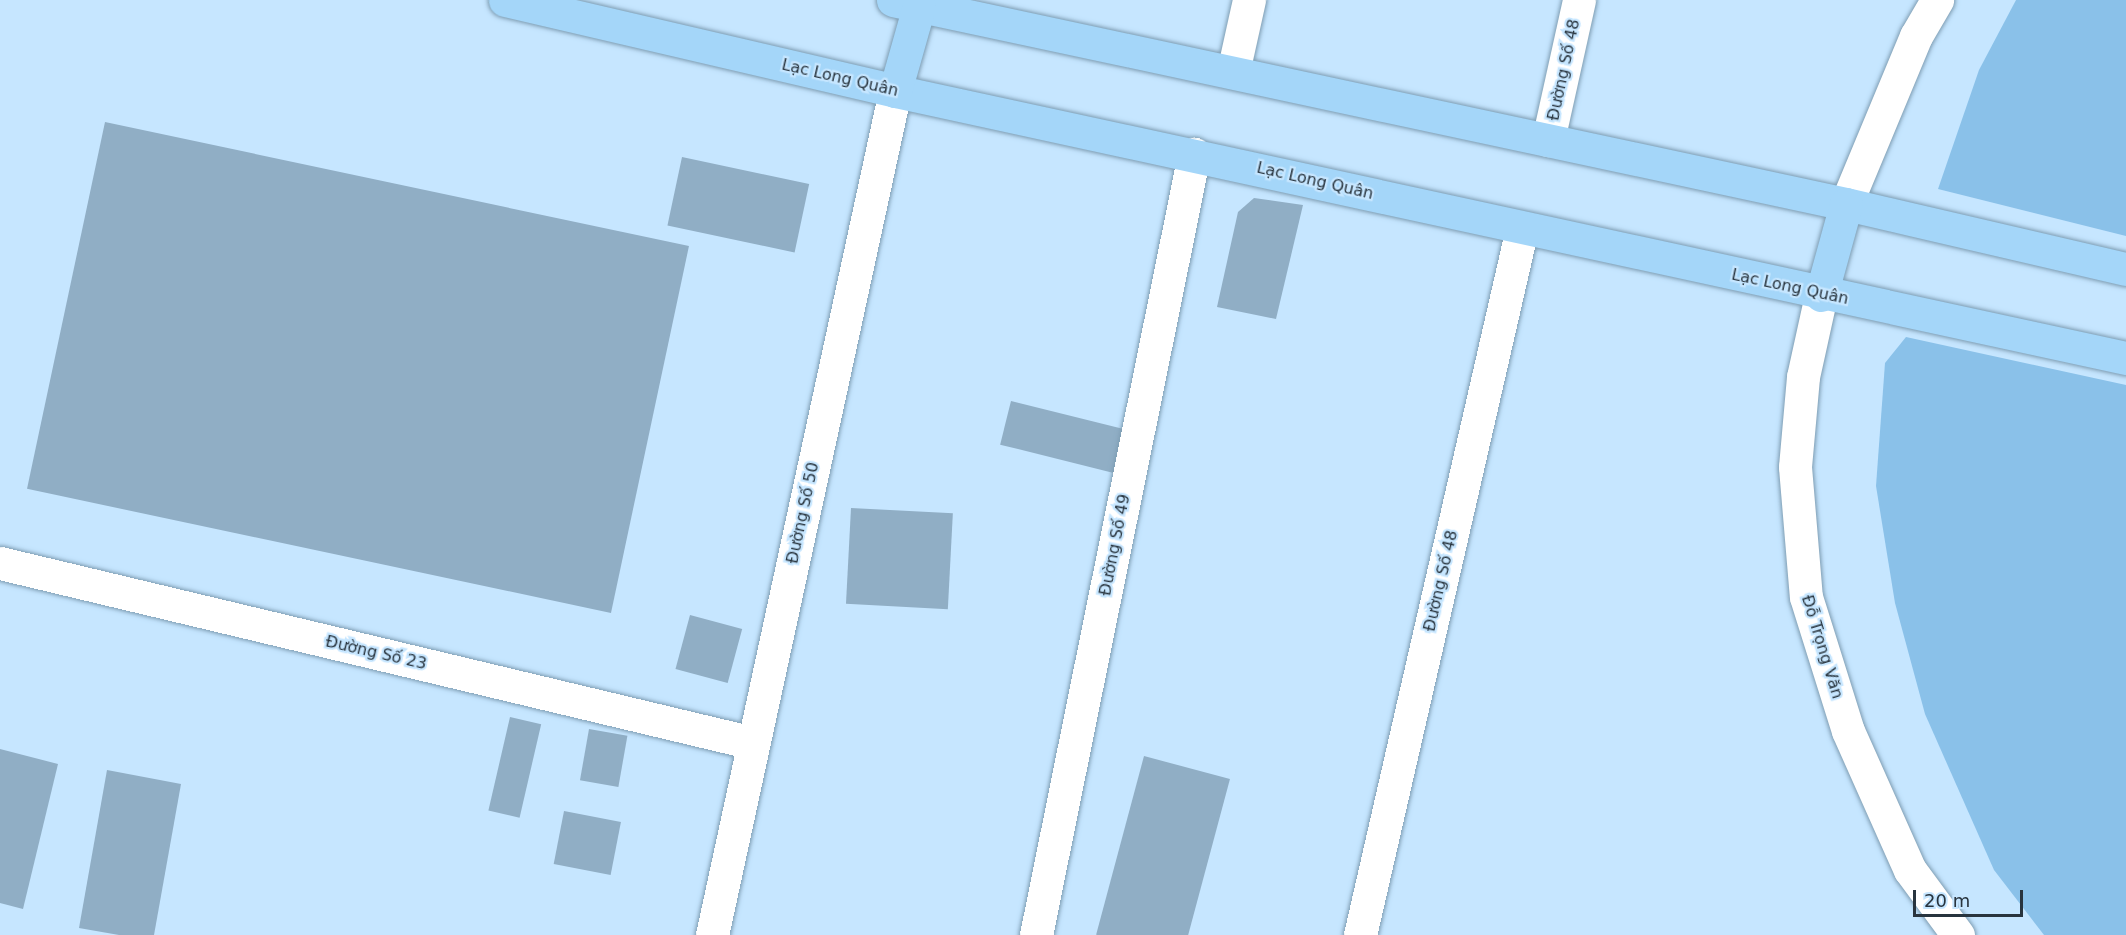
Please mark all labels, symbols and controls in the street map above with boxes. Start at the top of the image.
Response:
street label: Đường Số 48 [1544,18,1584,122]
street label: Lạc Long Quân [780,55,900,101]
street label: Lạc Long Quân [1255,158,1375,204]
street label: Lạc Long Quân [1730,265,1850,309]
street label: Đường Số 50 [783,461,823,565]
street label: Đường Số 49 [1096,493,1134,597]
street label: Đường Số 48 [1420,529,1462,633]
street label: Đỗ Trọng Văn [1797,593,1847,701]
street label: Đường Số 23 [324,632,428,674]
scale bar [1916,878,2026,916]
text: 20 m [1924,890,1970,911]

